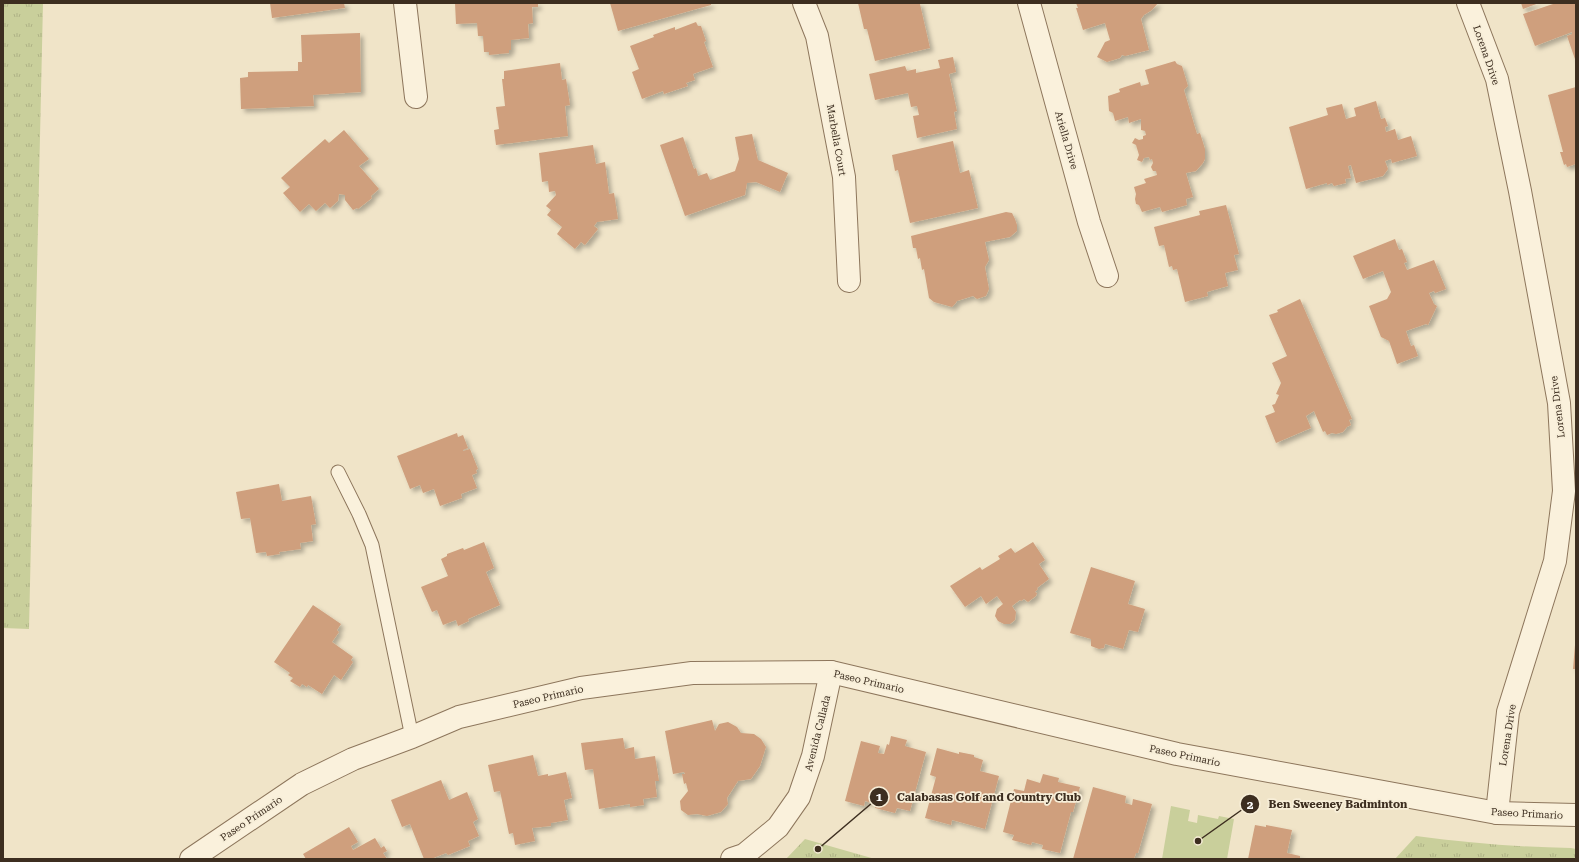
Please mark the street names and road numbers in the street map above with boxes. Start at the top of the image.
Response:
street label: Lorena Drive [1471,24,1502,87]
street label: Marbella Court [825,103,848,177]
street label: Ariella Drive [1053,110,1080,171]
street label: Lorena Drive [1548,375,1567,439]
street label: Paseo Primario [832,668,905,695]
street label: Paseo Primario [512,683,585,710]
street label: Avenida Callada [803,694,832,772]
street label: Lorena Drive [1497,703,1518,767]
street label: Paseo Primario [1148,743,1221,768]
street label: Paseo Primario [218,794,284,843]
street label: Paseo Primario [1491,806,1563,821]

